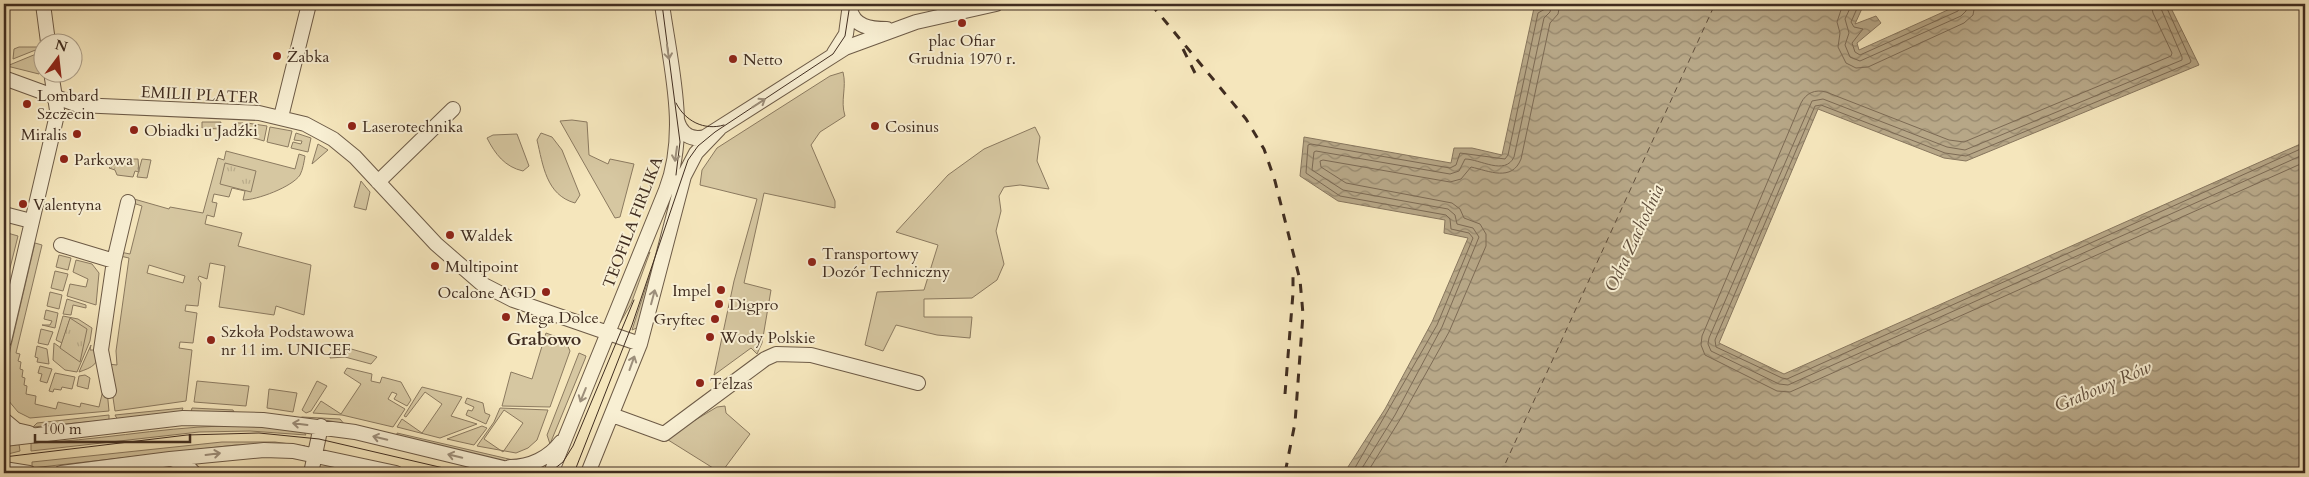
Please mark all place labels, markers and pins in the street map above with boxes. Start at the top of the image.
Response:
marker: plac Ofiar Grudnia 1970 r. [956,17,968,29]
place label: plac Ofiar Grudnia 1970 r. [908,30,1016,70]
place label: Żabka [287,46,329,68]
place label: Netto [743,49,783,71]
marker: Żabka [271,50,283,62]
marker: Netto [727,53,739,65]
place label: Lombard Szczecin [37,85,99,125]
marker: Lombard Szczecin [21,98,33,110]
place label: Laserotechnika [362,116,463,138]
place label: Cosinus [885,116,939,138]
place label: Obiadki u Jadźki [144,120,258,142]
marker: Laserotechnika [346,120,358,132]
marker: Cosinus [869,120,881,132]
place label: Miralis [21,124,67,146]
marker: Obiadki u Jadźki [128,124,140,136]
marker: Miralis [71,128,83,140]
place label: Parkowa [74,149,133,171]
marker: Parkowa [58,153,70,165]
place label: Valentyna [33,194,102,216]
marker: Valentyna [17,198,29,210]
place label: Waldek [459,225,513,247]
marker: Waldek [444,229,456,241]
place label: Transportowy Dozór Techniczny [822,243,951,283]
place label: Multipoint [445,256,518,278]
marker: Transportowy Dozór Techniczny [806,256,818,268]
marker: Multipoint [429,260,441,272]
place label: Impel [672,280,711,302]
place label: Ocalone AGD [438,282,536,304]
marker: Impel [715,284,727,296]
marker: Ocalone AGD [540,286,552,298]
place label: Digpro [729,294,779,316]
marker: Digpro [713,298,725,310]
place label: Mega Dolce [516,307,599,329]
place label: Gryftec [654,309,705,331]
marker: Mega Dolce [500,311,512,323]
marker: Gryftec [709,313,721,325]
place label: Szkoła Podstawowa nr 11 im. UNICEF [221,321,354,361]
place label: Wody Polskie [719,327,815,349]
marker: Wody Polskie [704,331,716,343]
marker: Szkoła Podstawowa nr 11 im. UNICEF [205,334,217,346]
place label: Telzas [710,373,752,395]
marker: Telzas [694,377,706,389]

